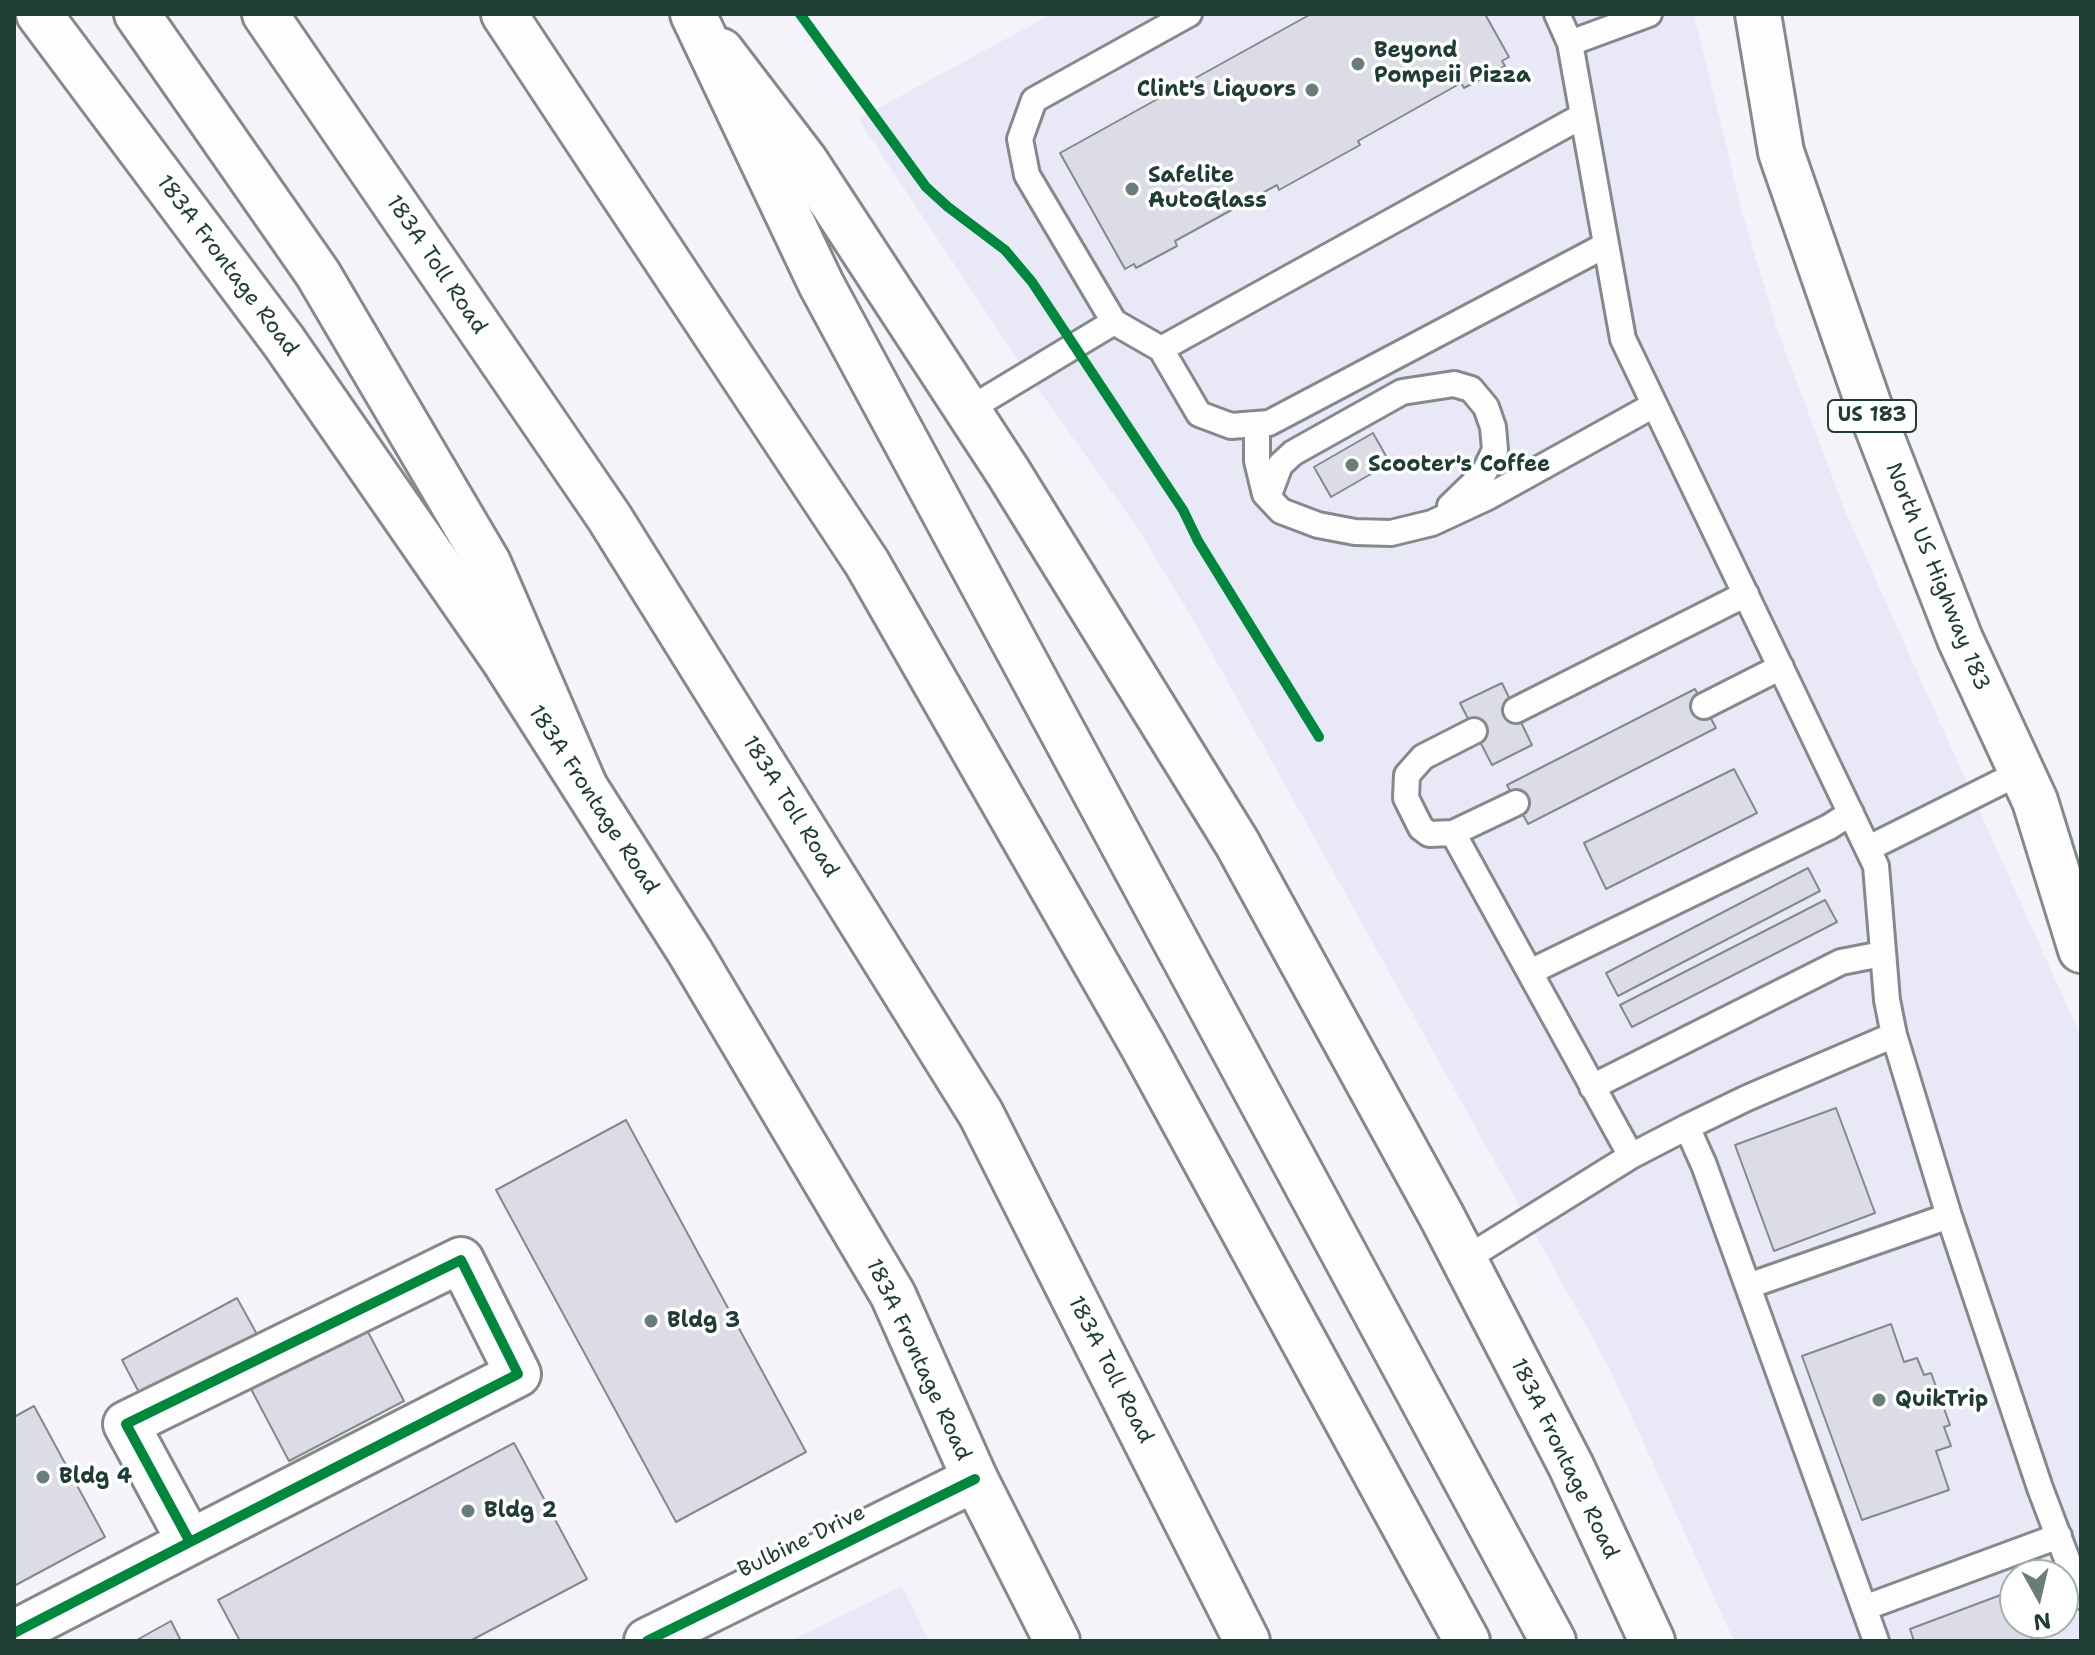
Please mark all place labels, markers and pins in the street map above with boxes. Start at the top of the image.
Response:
place label: Beyond Pompeii Pizza [1374,38,1531,90]
marker: Beyond Pompeii Pizza [1349,55,1367,73]
place label: Clint's Liquors [1137,77,1296,103]
marker: Clint's Liquors [1303,81,1321,99]
place label: Safelite AutoGlass [1148,163,1267,214]
marker: Safelite AutoGlass [1123,180,1141,198]
place label: Scooter's Coffee [1368,452,1550,478]
marker: Scooter's Coffee [1343,456,1361,474]
place label: Bldg 3 [667,1308,740,1334]
marker: Bldg 3 [642,1312,660,1330]
place label: QuikTrip [1895,1387,1988,1413]
marker: QuikTrip [1870,1391,1888,1409]
place label: Bldg 4 [59,1464,132,1490]
marker: Bldg 4 [34,1468,52,1486]
place label: Bldg 2 [484,1498,557,1524]
marker: Bldg 2 [459,1502,477,1520]

